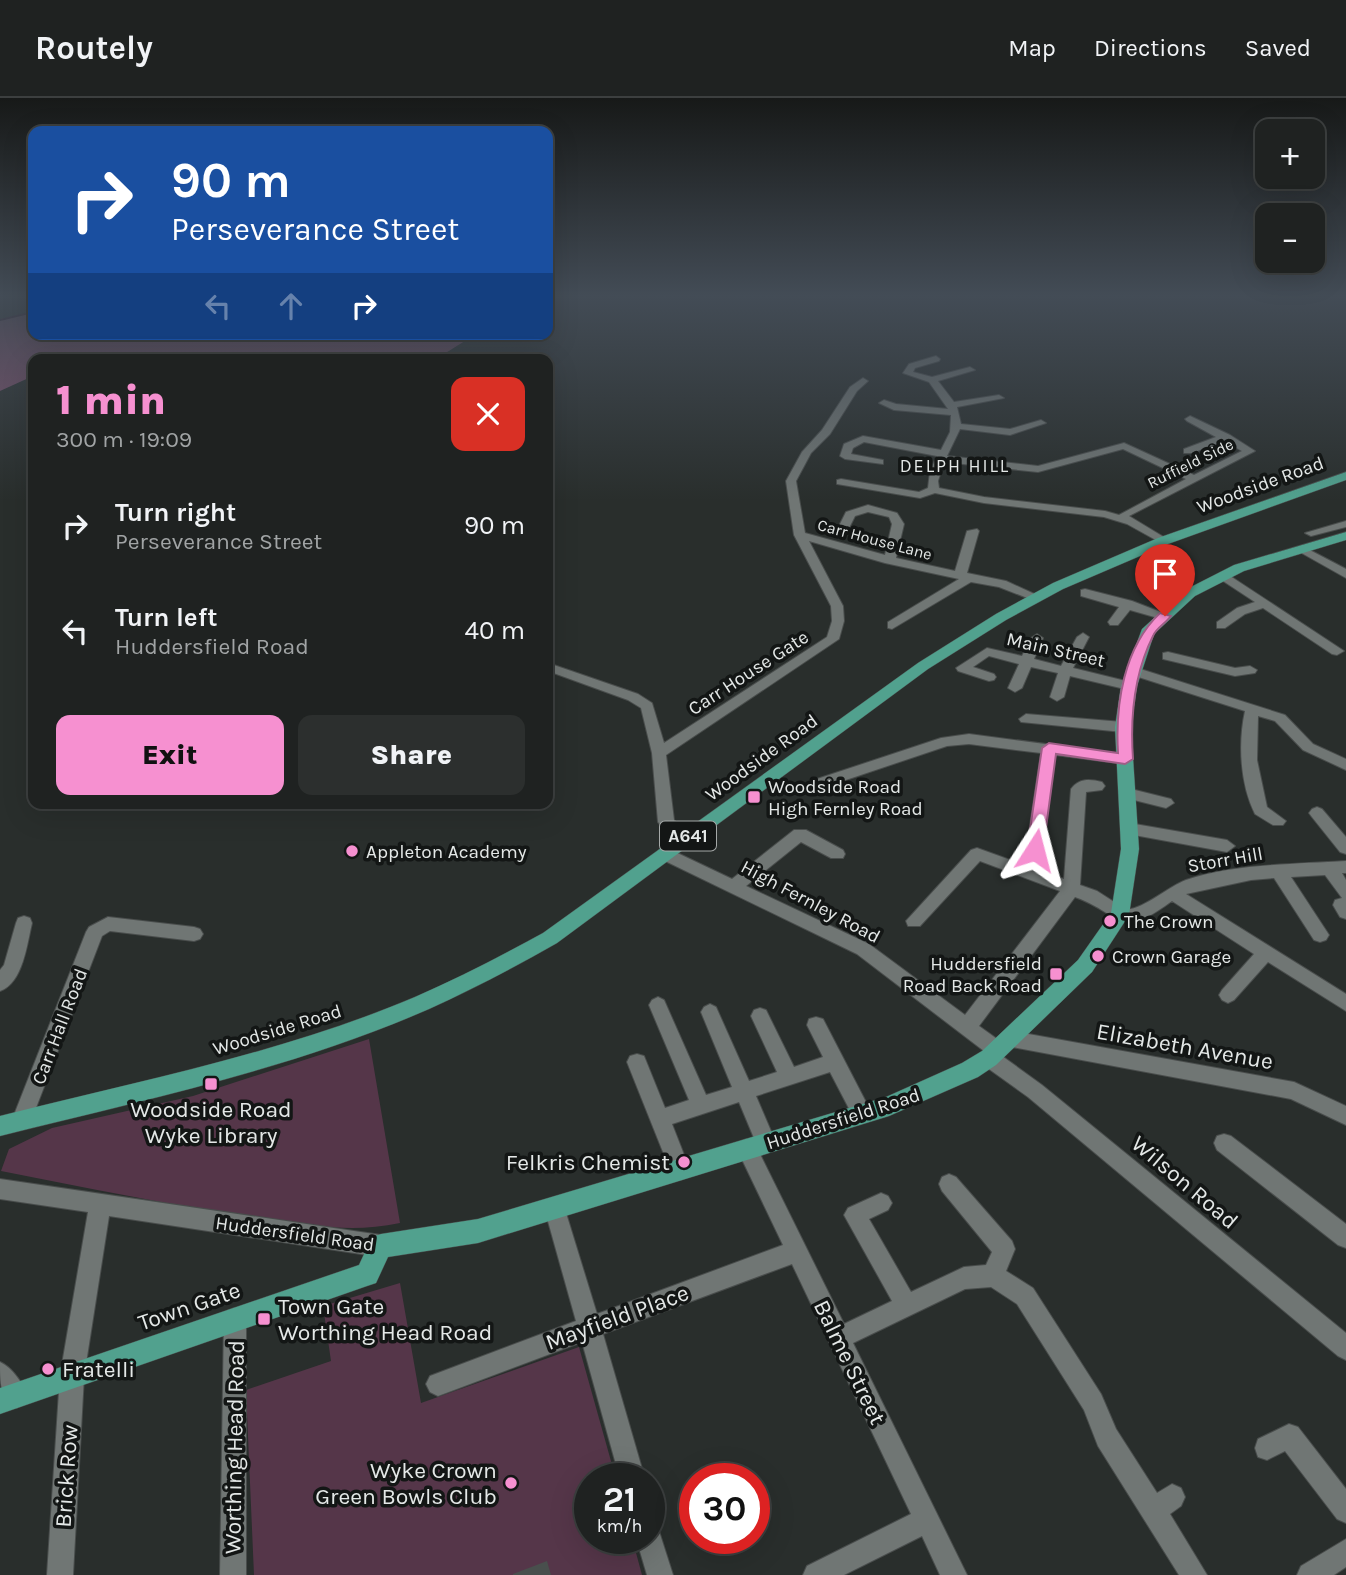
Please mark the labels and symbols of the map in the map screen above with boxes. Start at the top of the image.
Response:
street label: Ruffield Side [1144,434,1236,492]
street label: Woodside Road [1194,452,1327,518]
district label: DELPH HILL [900,455,1010,477]
street label: Carr House Lane [816,515,934,564]
pin [1135,544,1195,616]
street label: Carr House Gate [684,626,813,720]
street label: Main Street [1004,628,1107,672]
street label: Woodside Road [701,710,822,806]
place label: Woodside Road High Fernley Road [768,776,923,820]
marker: Woodside Road High Fernley Road [746,789,762,805]
position arrow [998,813,1072,887]
road number: A641 [660,822,716,850]
place label: Appleton Academy [366,841,527,863]
marker: Appleton Academy [344,843,360,859]
street label: Storr Hill [1186,843,1265,877]
street label: High Fernley Road [737,856,884,948]
place label: The Crown [1124,911,1213,933]
marker: The Crown [1102,913,1118,929]
place label: Crown Garage [1112,946,1231,968]
marker: Crown Garage [1090,948,1106,964]
place label: Huddersfield Road Back Road [903,953,1042,997]
street label: Carr Hall Road [28,965,92,1087]
marker: Huddersfield Road Back Road [1048,966,1064,982]
street label: Woodside Road [210,1000,344,1060]
street label: Elizabeth Avenue [1094,1018,1275,1075]
marker: Woodside Road Wyke Library [203,1076,219,1092]
street label: Huddersfield Road [764,1084,923,1154]
place label: Woodside Road Wyke Library [130,1096,292,1149]
street label: Wilson Road [1126,1130,1243,1235]
place label: Felkris Chemist [506,1149,670,1176]
marker: Felkris Chemist [676,1154,692,1170]
street label: Huddersfield Road [214,1212,376,1256]
street label: Town Gate [135,1276,244,1337]
street label: Mayfield Place [542,1279,692,1356]
place label: Town Gate Worthing Head Road [278,1293,492,1346]
street label: Balme Street [808,1295,891,1429]
marker: Town Gate Worthing Head Road [256,1311,272,1327]
street label: Worthing Head Road [219,1340,250,1554]
place label: Fratelli [62,1356,135,1383]
marker: Fratelli [40,1361,56,1377]
street label: Brick Row [49,1423,84,1528]
place label: Wyke Crown Green Bowls Club [315,1457,497,1510]
speed limit sign: 30 [679,1463,770,1554]
marker: Wyke Crown Green Bowls Club [503,1475,519,1491]

